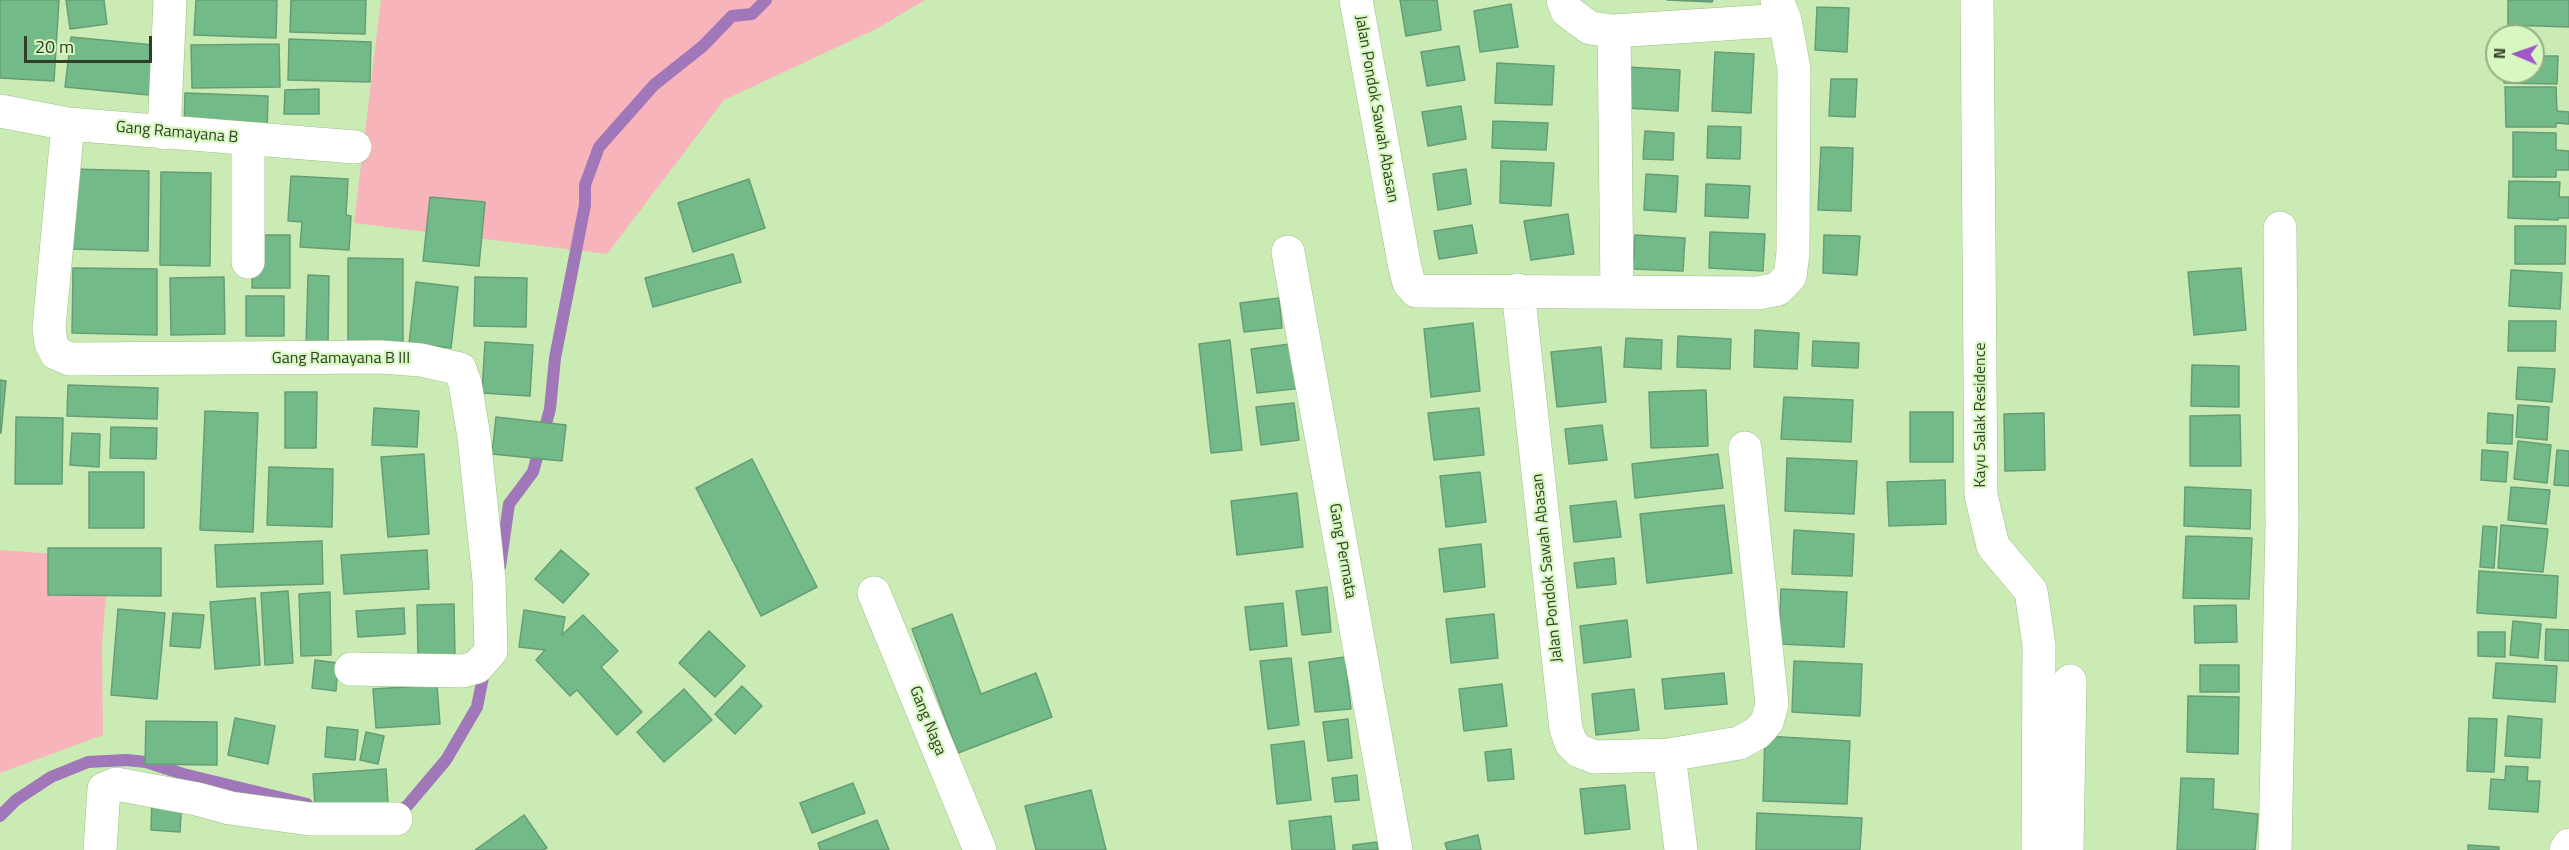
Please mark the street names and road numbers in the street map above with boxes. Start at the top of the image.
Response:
street label: Jalan Pondok Sawah Abasan [1350,14,1402,204]
street label: Gang Ramayana B [115,118,239,148]
street label: Kayu Salak Residence [1971,342,1991,488]
street label: Gang Ramayana B III [272,349,410,369]
street label: Jalan Pondok Sawah Abasan [1529,473,1567,663]
street label: Gang Permata [1324,502,1360,600]
street label: Gang Naga [904,683,950,759]

